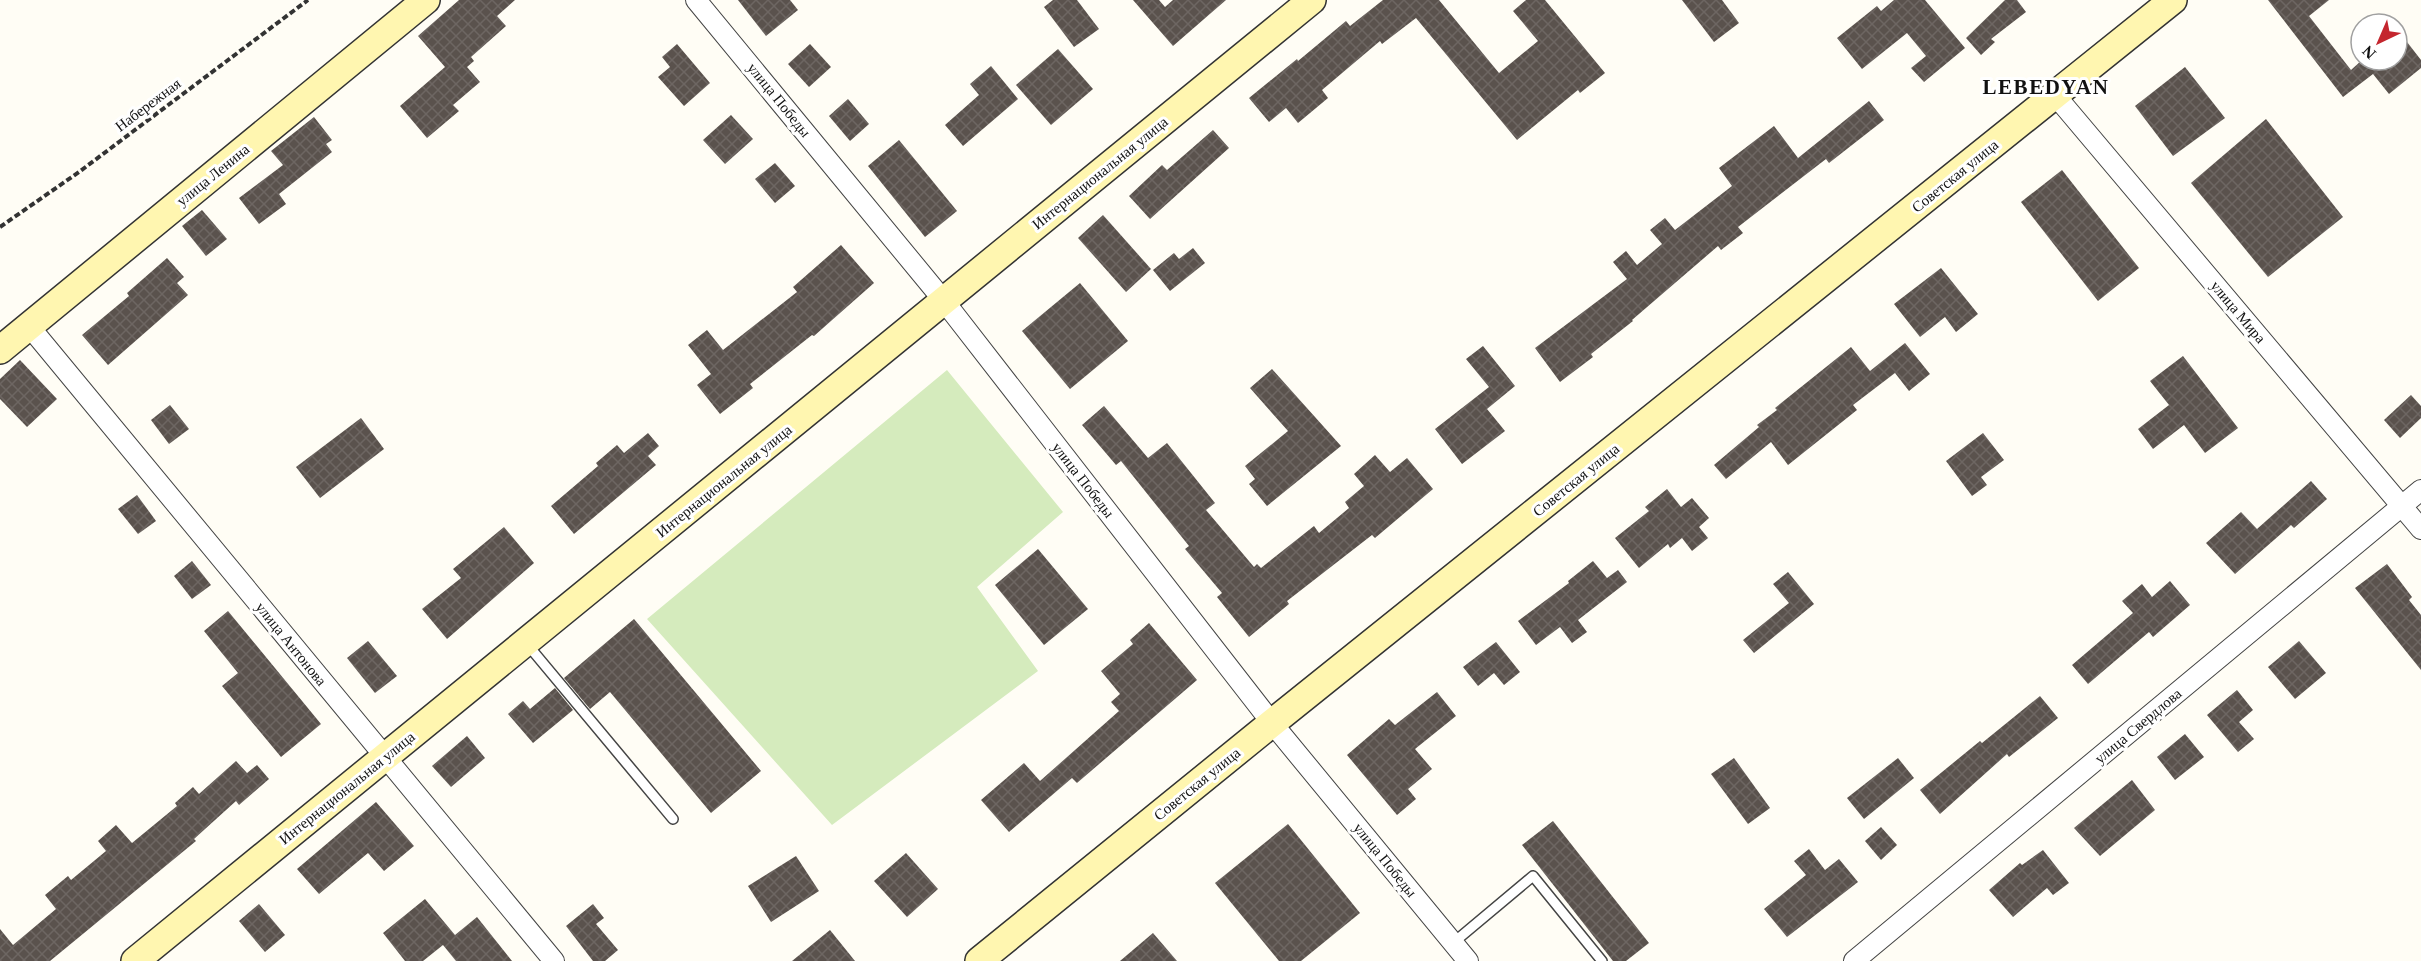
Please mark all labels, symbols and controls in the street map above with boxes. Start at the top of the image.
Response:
north arrow [2349,12,2409,72]
text: N [2359,42,2379,63]
street label: улица Победы [744,60,814,140]
street label: Набережная [112,75,184,135]
district label: LEBEDYAN [1983,75,2109,99]
street label: Интернациональная улица [1029,113,1171,233]
street label: Советская улица [1909,136,2001,216]
street label: улица Ленина [174,141,253,209]
street label: улица Мира [2207,278,2269,347]
street label: Интернациональная улица [653,421,795,541]
street label: улица Победы [1049,439,1117,521]
street label: Советская улица [1530,440,1622,520]
street label: улица Антонова [253,599,330,689]
street label: улица Свердлова [2092,685,2185,767]
street label: Интернациональная улица [276,728,418,848]
street label: Советская улица [1151,744,1243,824]
street label: улица Победы [1350,820,1420,900]

